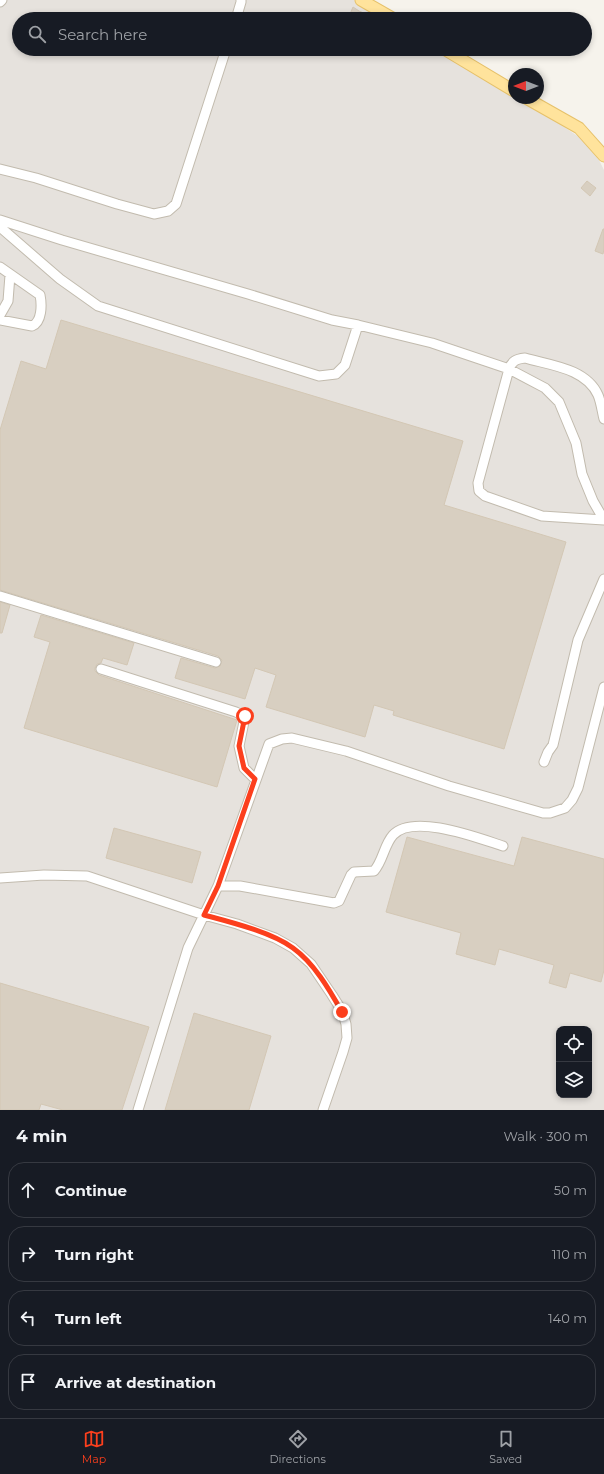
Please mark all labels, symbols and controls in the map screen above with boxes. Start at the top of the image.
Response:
search box [12,12,592,56]
icon: search [26,23,48,45]
text: Search here [58,25,147,44]
north arrow [508,68,544,104]
route start [236,707,254,725]
route end [333,1003,351,1021]
map controls [556,1026,592,1098]
button: locate [556,1026,592,1062]
button: layers [556,1062,592,1098]
text: 4 min [16,1126,67,1146]
text: Walk · 300 m [503,1128,588,1144]
icon: ahead [17,1179,39,1201]
text: Continue [55,1181,127,1200]
text: 50 m [554,1182,587,1198]
icon: right [17,1243,39,1265]
text: Turn right [55,1245,134,1264]
text: 110 m [552,1246,587,1262]
icon: left [17,1307,39,1329]
text: Turn left [55,1309,122,1328]
text: 140 m [548,1310,587,1326]
icon: arrive [17,1371,39,1393]
text: Arrive at destination [55,1373,216,1392]
tab: Map [82,1428,106,1466]
tab: Directions [270,1428,326,1466]
tab: Saved [489,1428,522,1466]

